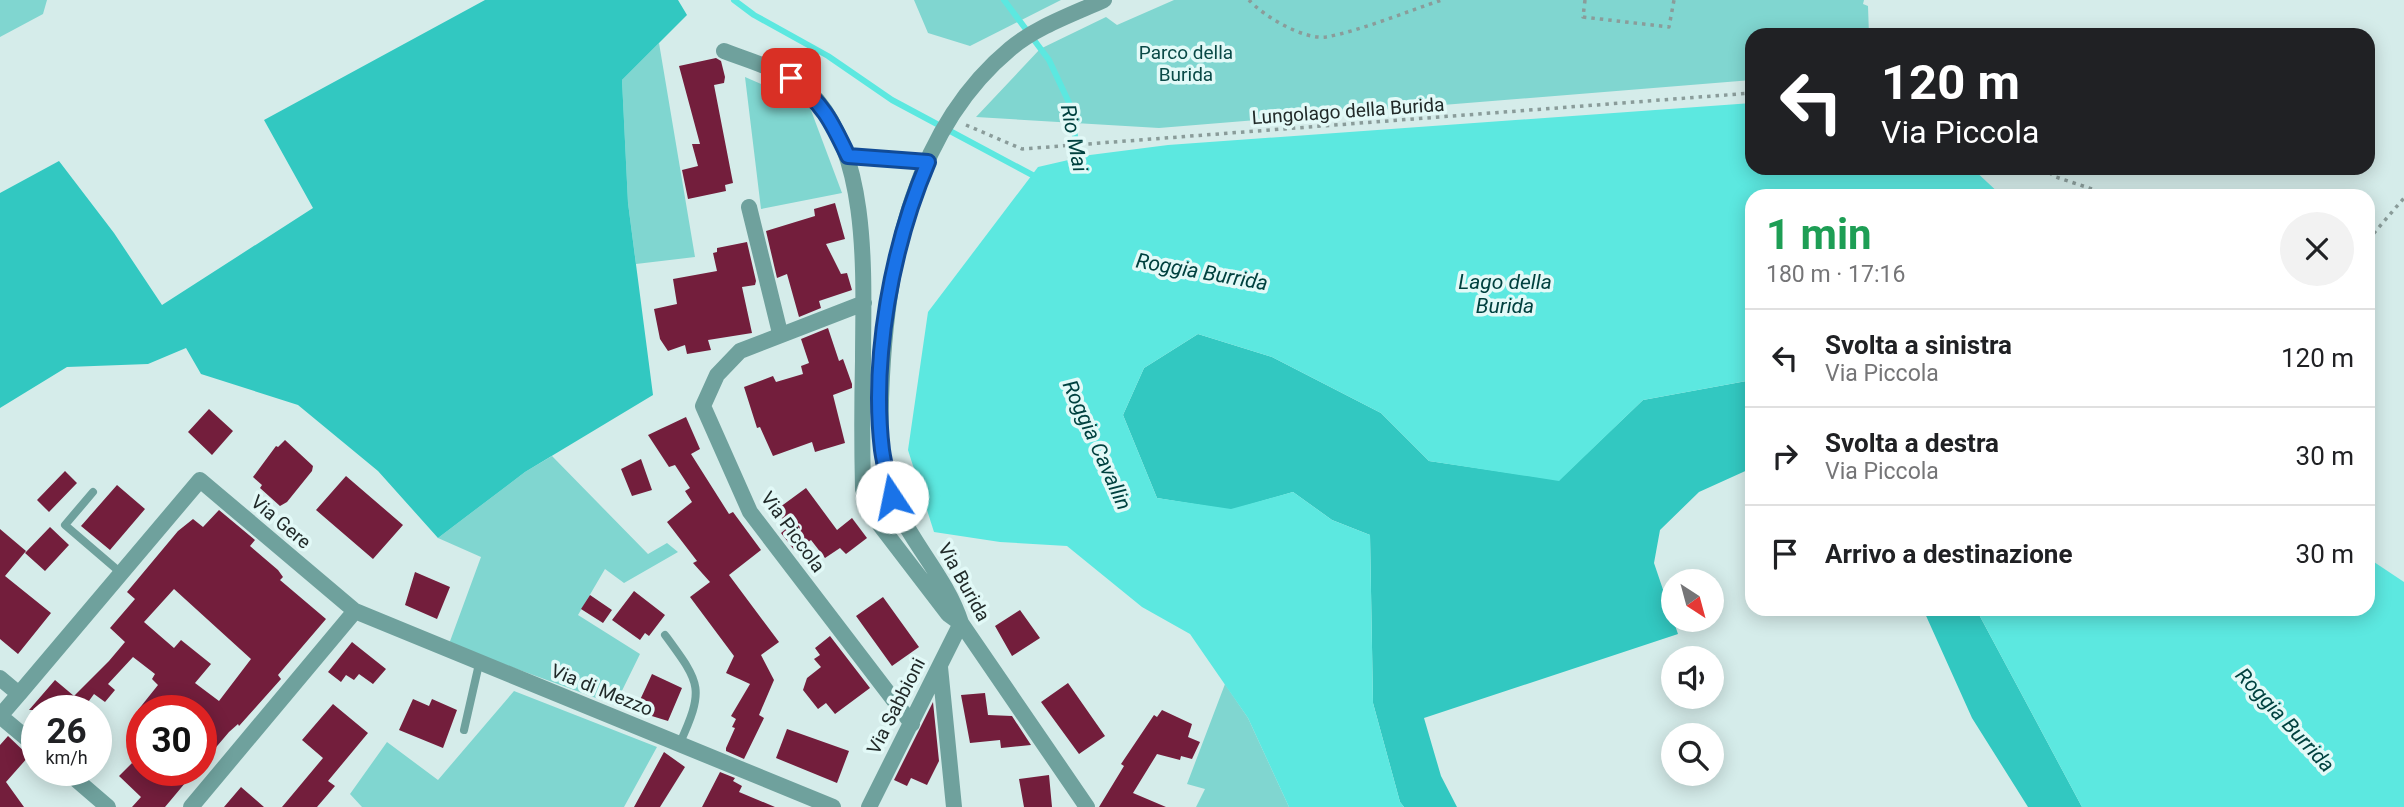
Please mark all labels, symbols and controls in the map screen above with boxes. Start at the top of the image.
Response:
park label: Parco della Burida [1139,41,1233,86]
pin [761,48,821,108]
text: 120 m [1881,54,2020,111]
icon: left [1766,56,1857,147]
icon: arrive [772,59,810,97]
street label: Lungolago della Burida [1251,93,1445,129]
water label: Rio Mai [1056,102,1092,174]
text: Via Piccola [1881,113,2039,151]
text: 1 min [1766,210,1872,259]
button: close [2280,212,2354,286]
water label: Roggia Burrida [1134,249,1270,295]
text: 180 m · 17:16 [1766,261,1905,288]
water label: Lago della Burida [1458,270,1552,318]
text: Svolta a sinistra [1825,330,2012,360]
icon: left [1766,339,1804,377]
text: 120 m [2281,343,2354,373]
text: Via Piccola [1825,360,1939,387]
water label: Roggia Cavallin [1058,376,1136,514]
text: Svolta a destra [1825,428,1999,458]
icon: right [1766,437,1804,475]
text: 30 m [2296,441,2354,471]
text: Via Piccola [1825,458,1939,485]
position arrow [855,460,929,534]
street label: Via Piccola [756,487,830,577]
street label: Via Gere [246,490,316,554]
icon: arrive [1766,535,1804,573]
street label: Via Burida [933,539,995,625]
text: Arrivo a destinazione [1825,539,2072,569]
text: 30 m [2296,539,2354,569]
north arrow [1661,569,1724,632]
map controls [1661,569,1724,786]
button: sound [1661,646,1724,709]
street label: Via Sabbioni [862,654,930,758]
street label: Via di Mezzo [548,659,656,721]
water label: Roggia Burrida [2231,663,2339,777]
speed limit sign: 30 [126,695,217,786]
text: 26 [46,711,87,752]
button: search [1661,723,1724,786]
text: km/h [45,747,88,768]

